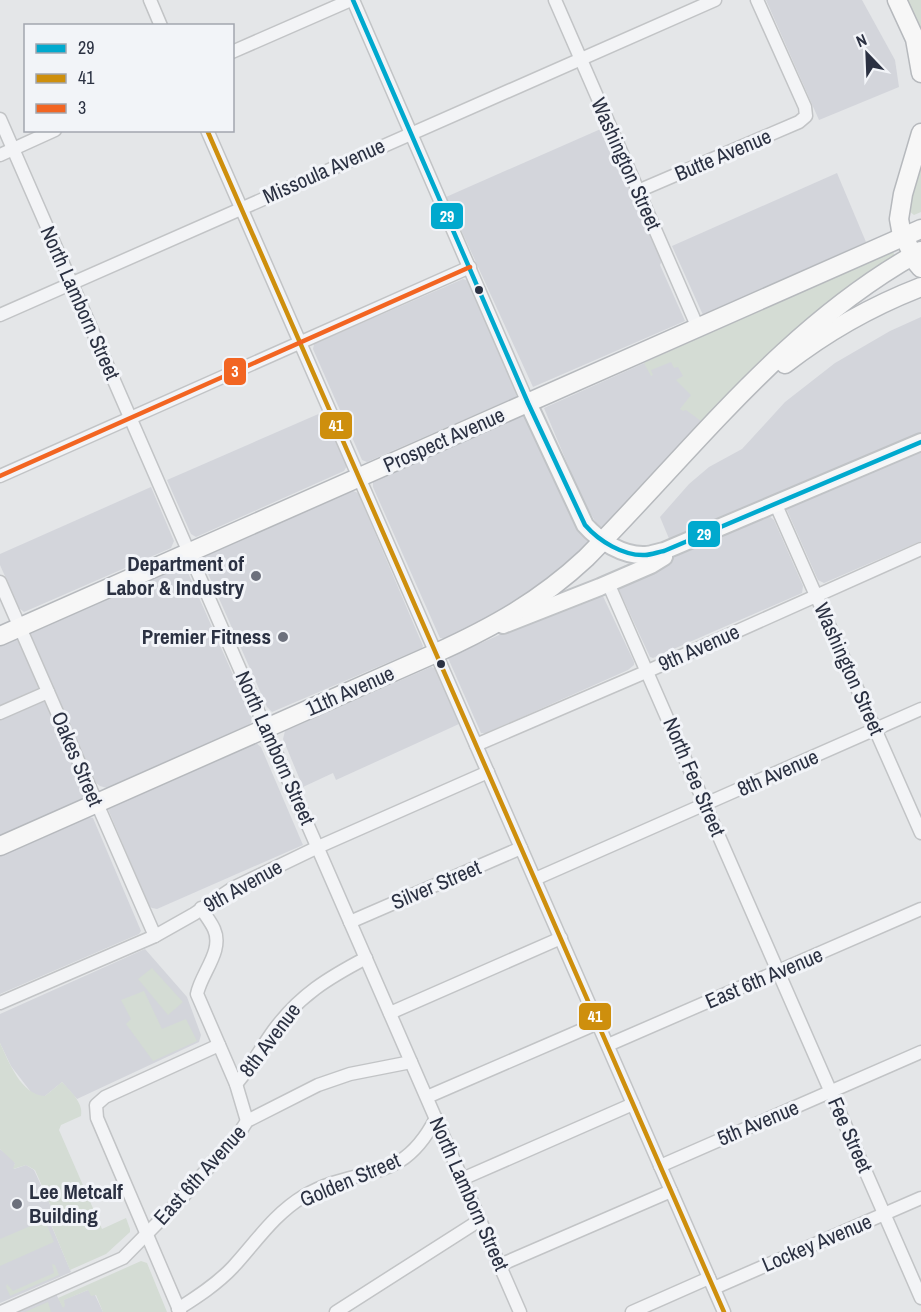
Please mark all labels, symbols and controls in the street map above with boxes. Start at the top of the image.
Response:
legend [24,24,234,132]
north arrow [837,24,897,84]
text: N [852,28,870,52]
text: 29 [78,35,94,60]
text: 41 [78,65,95,90]
street label: Washington Street [584,93,669,235]
text: 3 [78,95,86,120]
street label: Butte Avenue [670,121,775,188]
street label: Missoula Avenue [258,131,389,210]
line badge: 29 [430,202,464,230]
text: 29 [440,205,454,227]
street label: North Lamborn Street [34,221,127,385]
unlabelled marker [473,284,485,296]
line badge: 3 [223,357,247,386]
text: 3 [231,360,239,382]
street label: Prospect Avenue [379,400,509,479]
line badge: 41 [319,411,353,440]
text: 41 [329,414,344,436]
line badge: 29 [687,520,721,548]
text: 29 [697,523,711,545]
place label: Department of Labor & Industry [106,549,244,602]
marker: Department of Labor & Industry [249,569,263,583]
street label: Washington Street [807,598,892,740]
street label: 9th Avenue [654,617,744,678]
place label: Premier Fitness [142,622,271,651]
marker: Premier Fitness [276,630,290,644]
street label: 11th Avenue [301,658,399,723]
unlabelled marker [435,658,447,670]
street label: North Lamborn Street [229,666,322,830]
street label: Oakes Street [44,707,111,811]
street label: North Fee Street [656,713,733,841]
street label: 8th Avenue [733,742,823,803]
street label: 9th Avenue [198,852,287,919]
street label: Silver Street [387,853,485,916]
street label: East 6th Avenue [701,940,827,1015]
street label: 8th Avenue [232,997,307,1083]
line badge: 41 [578,1002,612,1031]
text: 41 [588,1005,603,1027]
street label: 5th Avenue [713,1092,803,1153]
street label: Fee Street [821,1093,880,1177]
street label: North Lamborn Street [423,1112,516,1276]
street label: East 6th Avenue [147,1118,252,1231]
street label: Golden Street [295,1145,405,1214]
place label: Lee Metcalf Building [29,1177,123,1230]
marker: Lee Metcalf Building [10,1197,24,1211]
street label: Lockey Avenue [758,1206,876,1279]

